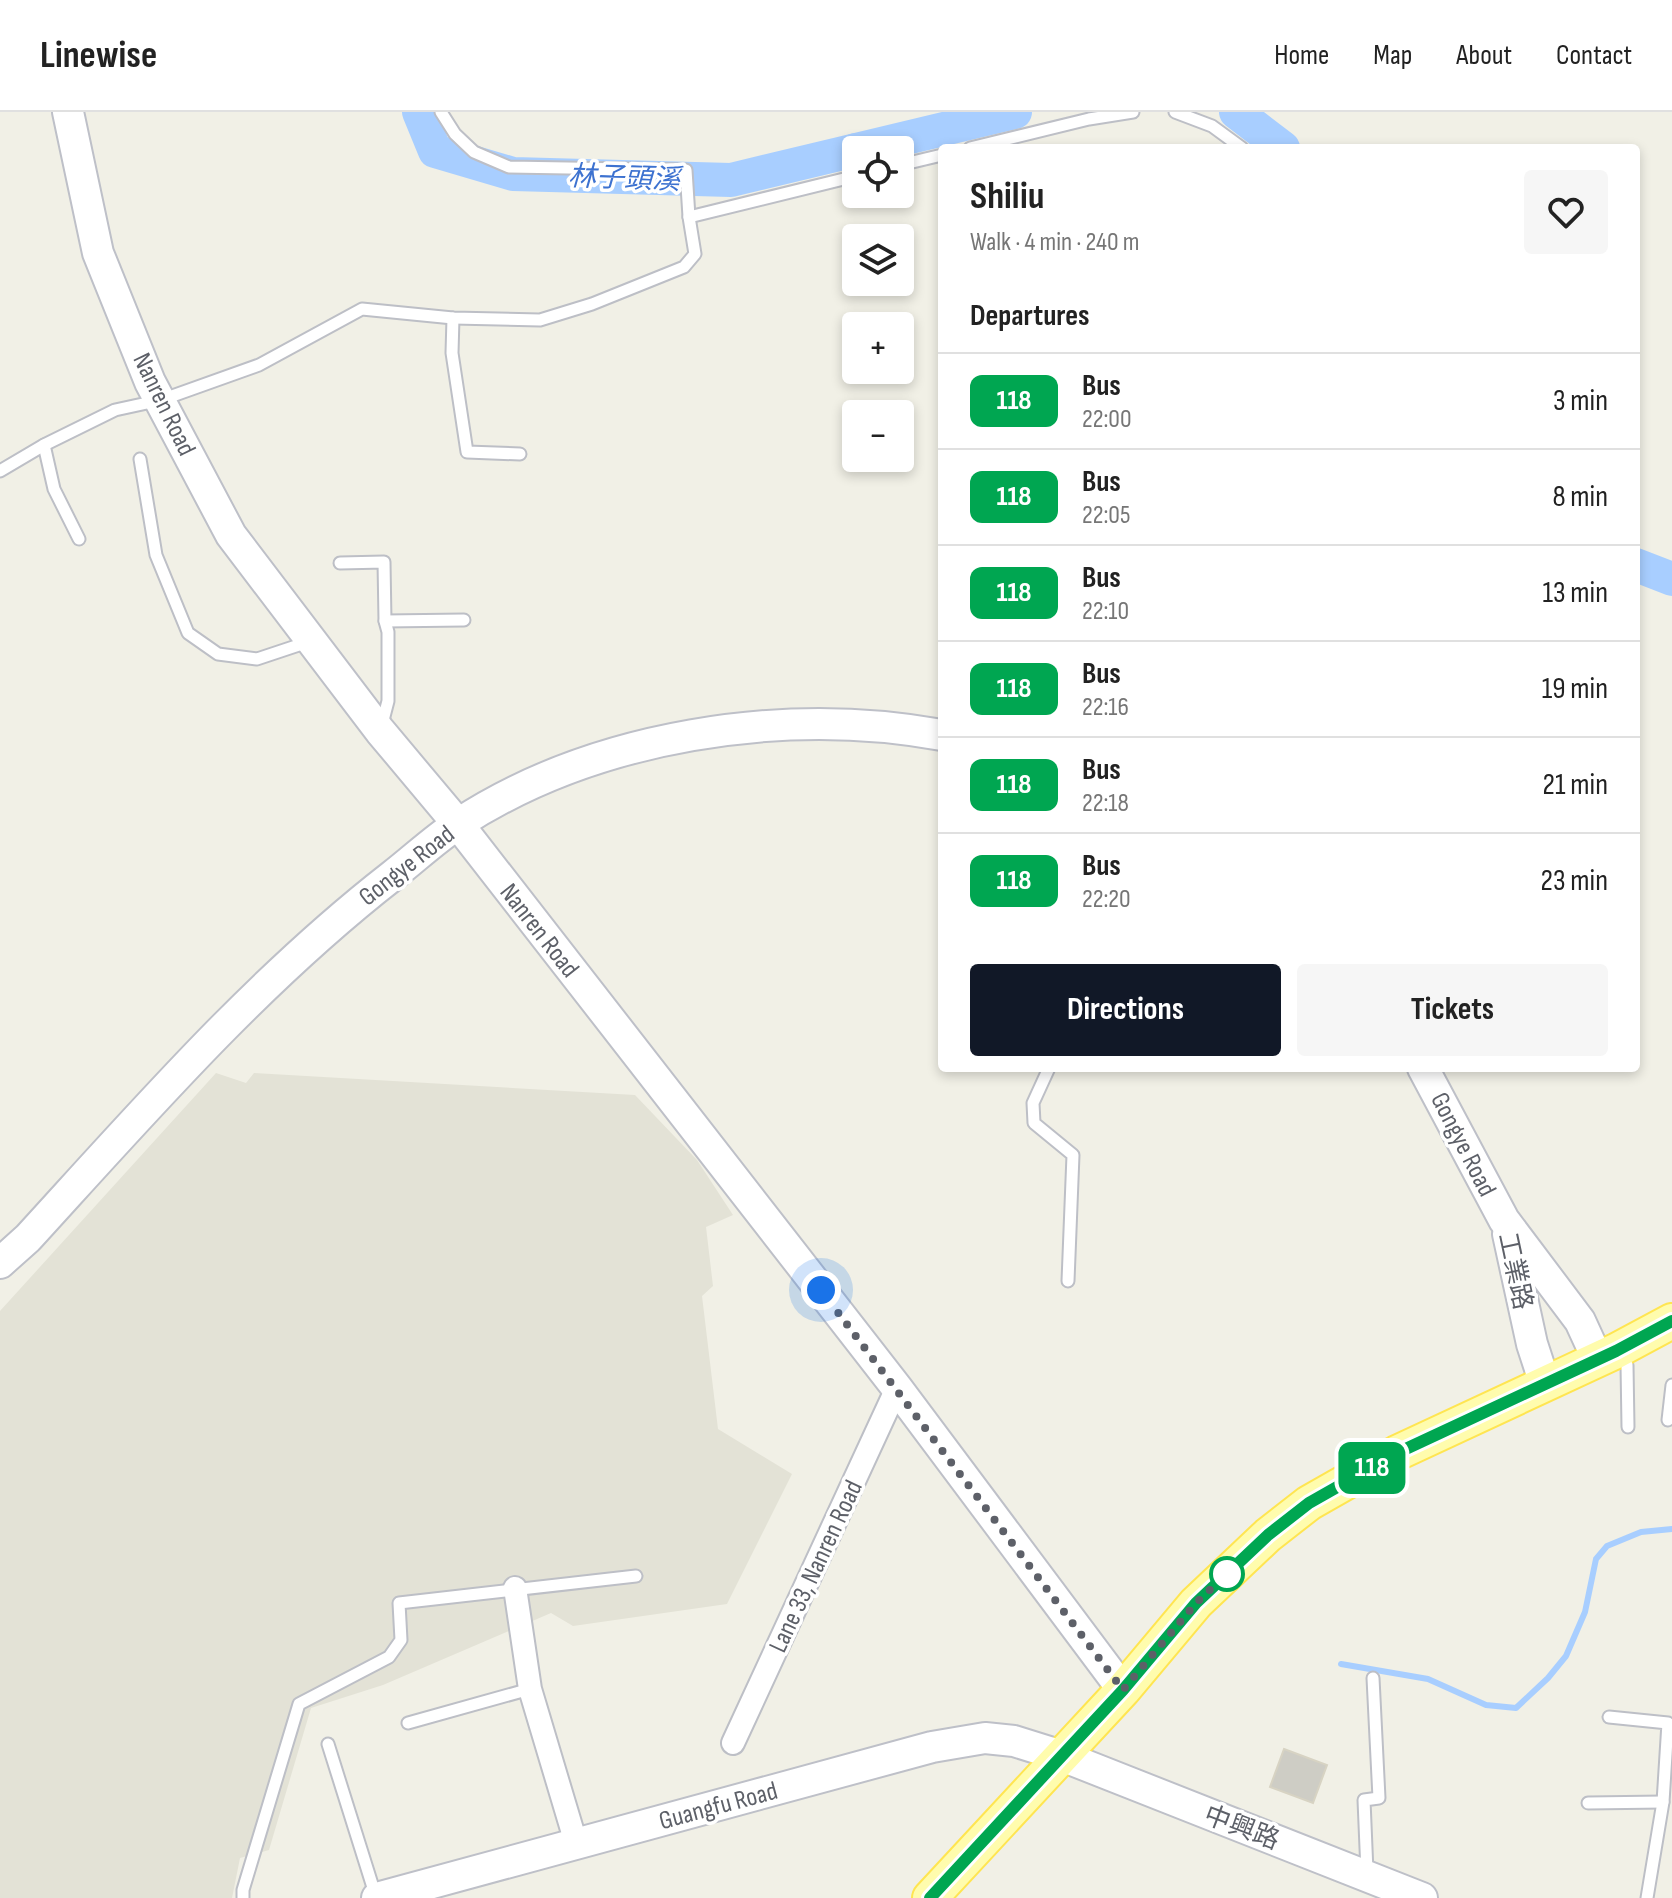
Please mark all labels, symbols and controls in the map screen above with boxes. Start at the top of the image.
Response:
text: Linewise [40,33,157,78]
text: Home [1274,39,1329,72]
text: Map [1373,39,1412,72]
text: About [1456,39,1512,72]
text: Contact [1556,39,1632,72]
map controls [842,136,914,472]
button: locate [842,136,914,208]
water label: 林子頭溪 [567,160,684,197]
button: heart [1524,170,1608,254]
text: Shiliu [970,174,1044,219]
button: layers [842,224,914,296]
text: Walk · 4 min · 240 m [970,227,1139,258]
text: Departures [970,298,1090,334]
button: + [842,312,914,384]
street label: Nanren Road [126,348,202,461]
text: Bus [1082,368,1121,404]
text: 3 min [1553,383,1608,419]
text: 118 [996,384,1032,417]
button: − [842,400,914,472]
text: 22:00 [1082,404,1132,435]
text: Bus [1082,464,1121,500]
text: 8 min [1552,479,1608,515]
text: 118 [996,480,1032,513]
text: 22:05 [1082,500,1130,531]
text: Bus [1082,560,1121,596]
text: 13 min [1542,575,1608,611]
text: 118 [996,576,1032,609]
text: 22:10 [1082,596,1129,627]
text: Bus [1082,656,1121,692]
text: 19 min [1542,671,1608,707]
text: 118 [996,672,1032,705]
text: 22:16 [1082,692,1129,723]
text: Bus [1082,752,1121,788]
text: 21 min [1543,767,1608,803]
text: 118 [996,768,1032,801]
text: 22:18 [1082,788,1129,819]
street label: Gongye Road [353,819,461,913]
text: Bus [1082,848,1121,884]
text: 23 min [1541,863,1608,899]
text: 118 [996,864,1032,897]
street label: Nanren Road [493,878,585,984]
text: 22:20 [1082,884,1131,915]
button: Directions [970,964,1281,1056]
button: Tickets [1297,964,1608,1056]
street label: Gongye Road [1423,1087,1502,1202]
street label: 工業路 [1491,1230,1538,1313]
your location [801,1270,841,1310]
line badge: 118 [1326,1442,1418,1494]
text: 118 [1354,1451,1390,1484]
street label: Lane 33, Nanren Road [763,1476,870,1658]
unlabelled marker [1210,1557,1244,1591]
street label: Guangfu Road [656,1776,781,1837]
street label: 中興路 [1199,1800,1283,1857]

